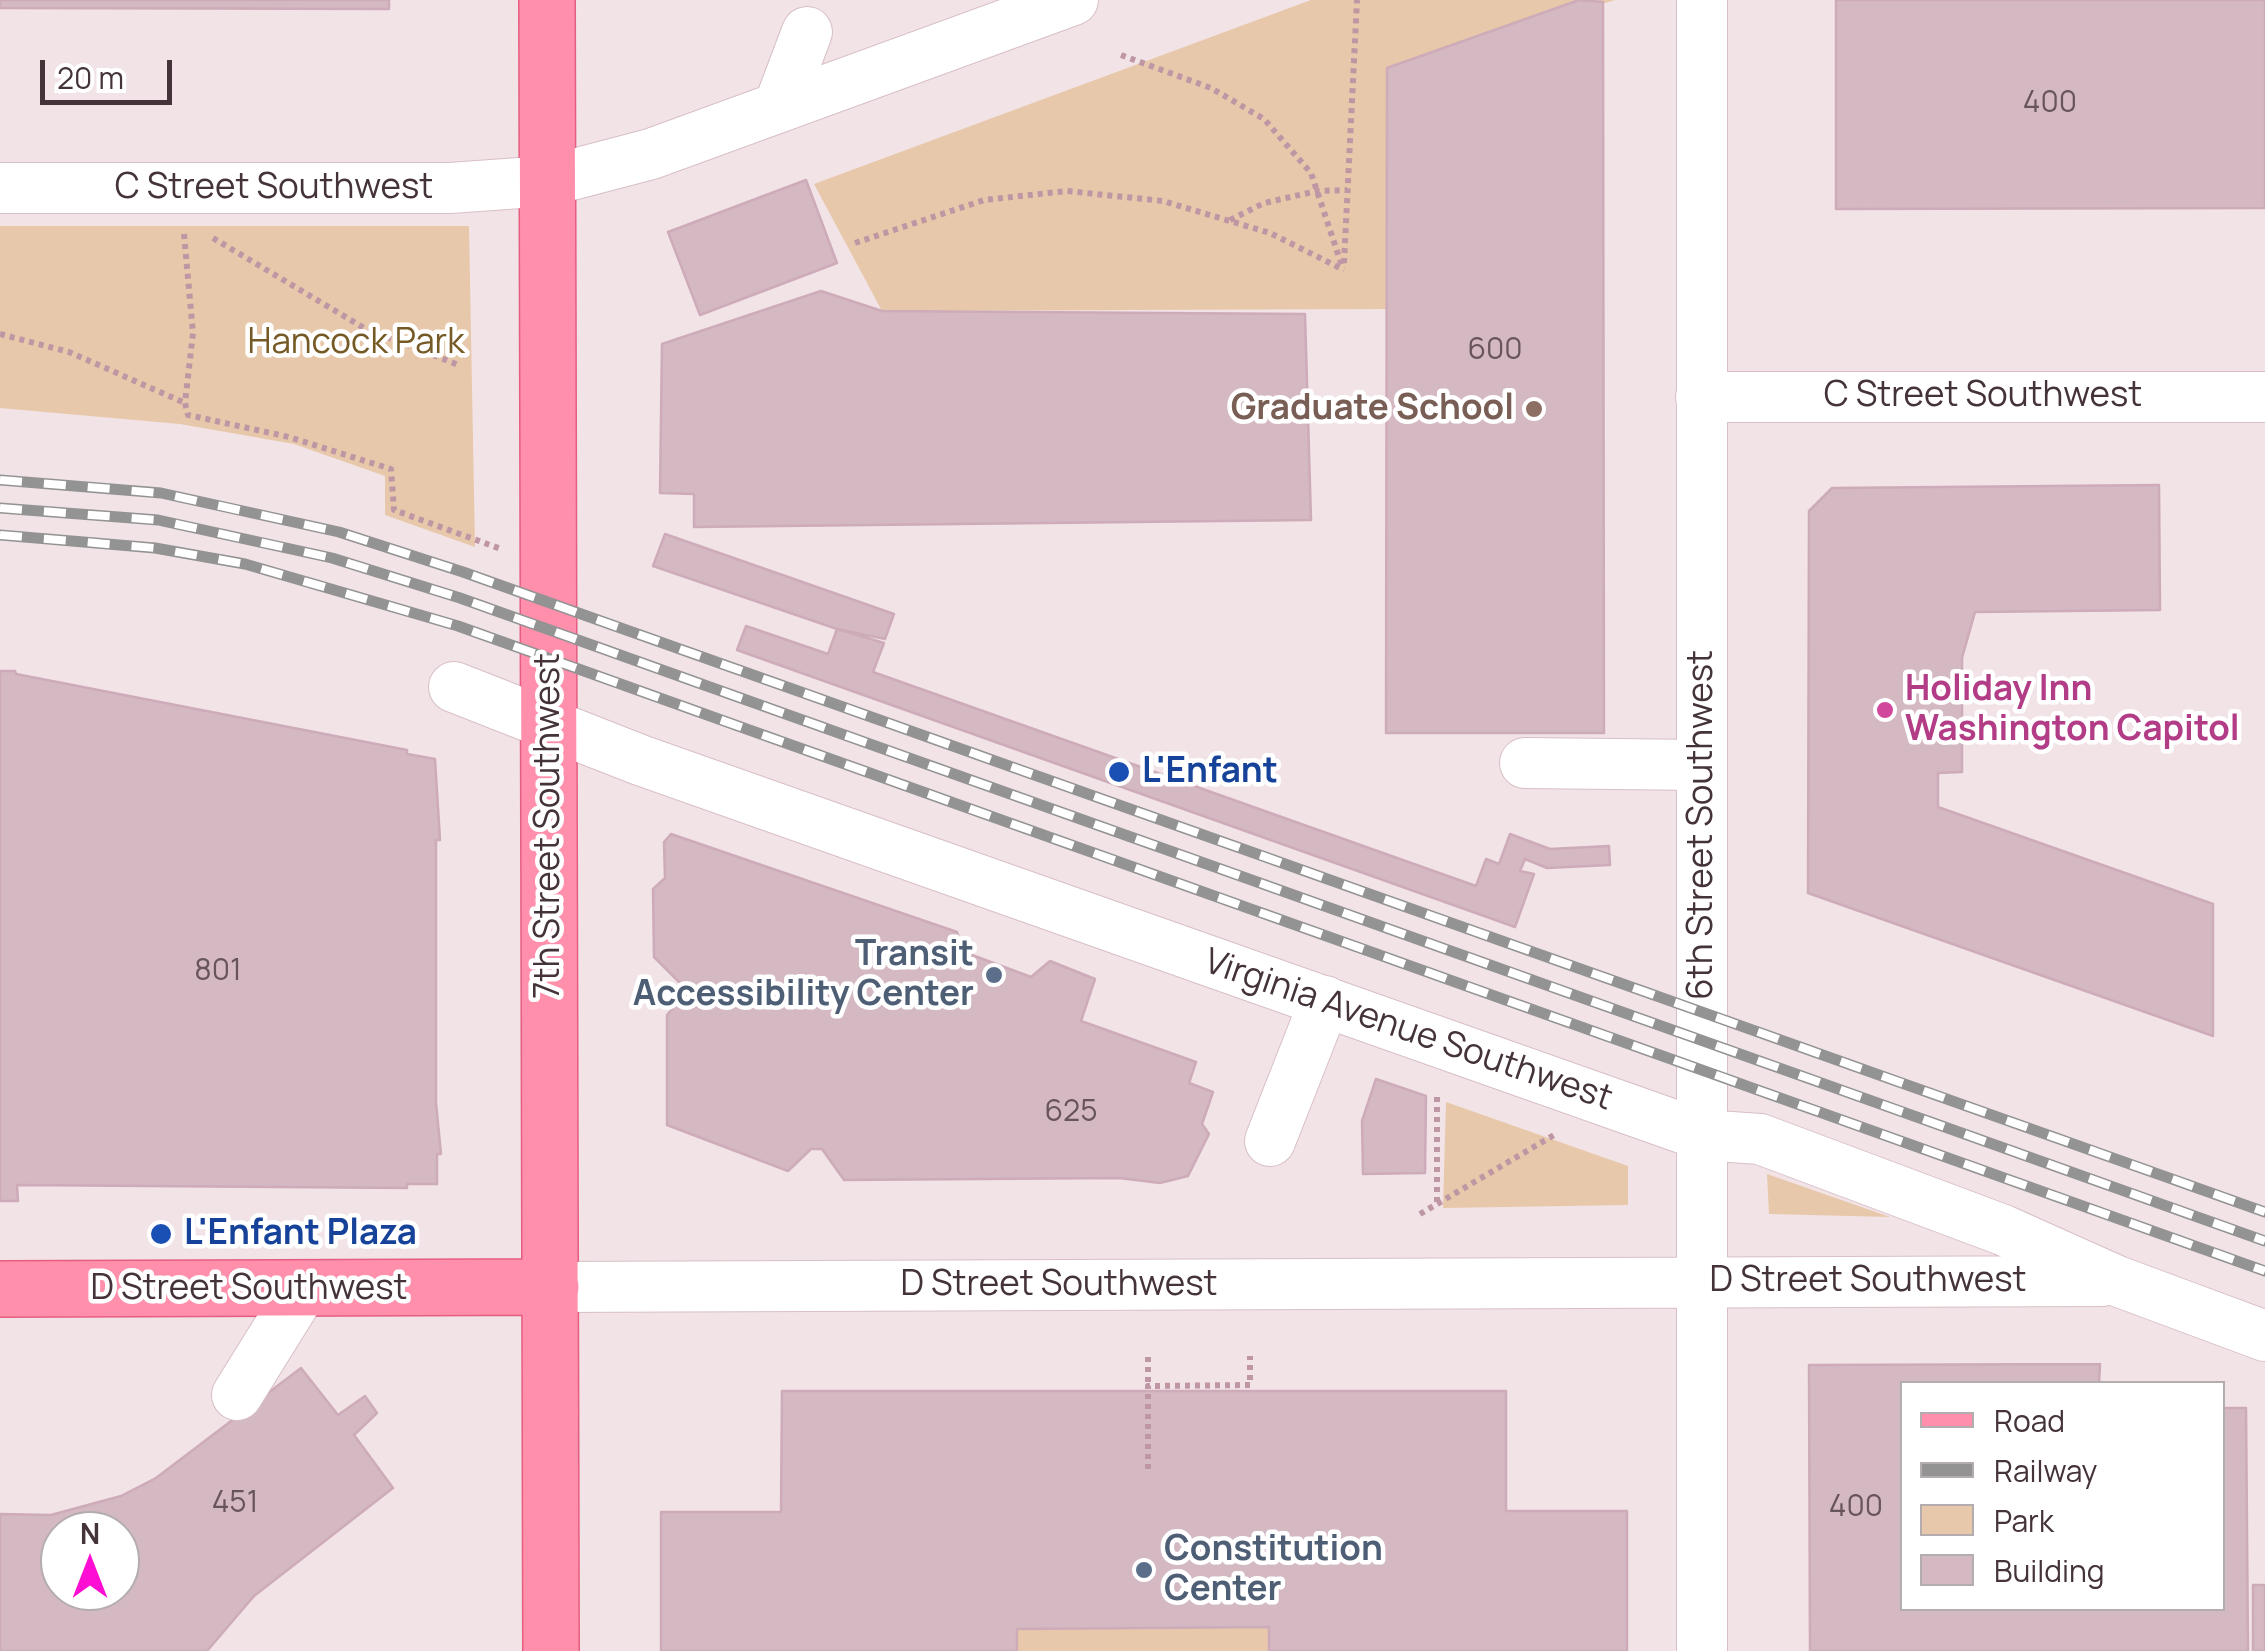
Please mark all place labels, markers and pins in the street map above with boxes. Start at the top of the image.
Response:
place label: Graduate School [1231,388,1514,430]
marker: Graduate School [1523,398,1545,420]
place label: Holiday Inn Washington Capitol [1905,669,2240,751]
marker: Holiday Inn Washington Capitol [1874,699,1896,721]
place label: L'Enfant [1142,751,1278,793]
marker: L'Enfant [1106,759,1132,785]
place label: Transit Accessibility Center [633,934,974,1016]
marker: Transit Accessibility Center [983,964,1005,986]
place label: L'Enfant Plaza [184,1213,417,1255]
marker: L'Enfant Plaza [148,1221,174,1247]
place label: Constitution Center [1164,1529,1383,1611]
marker: Constitution Center [1133,1559,1155,1581]

